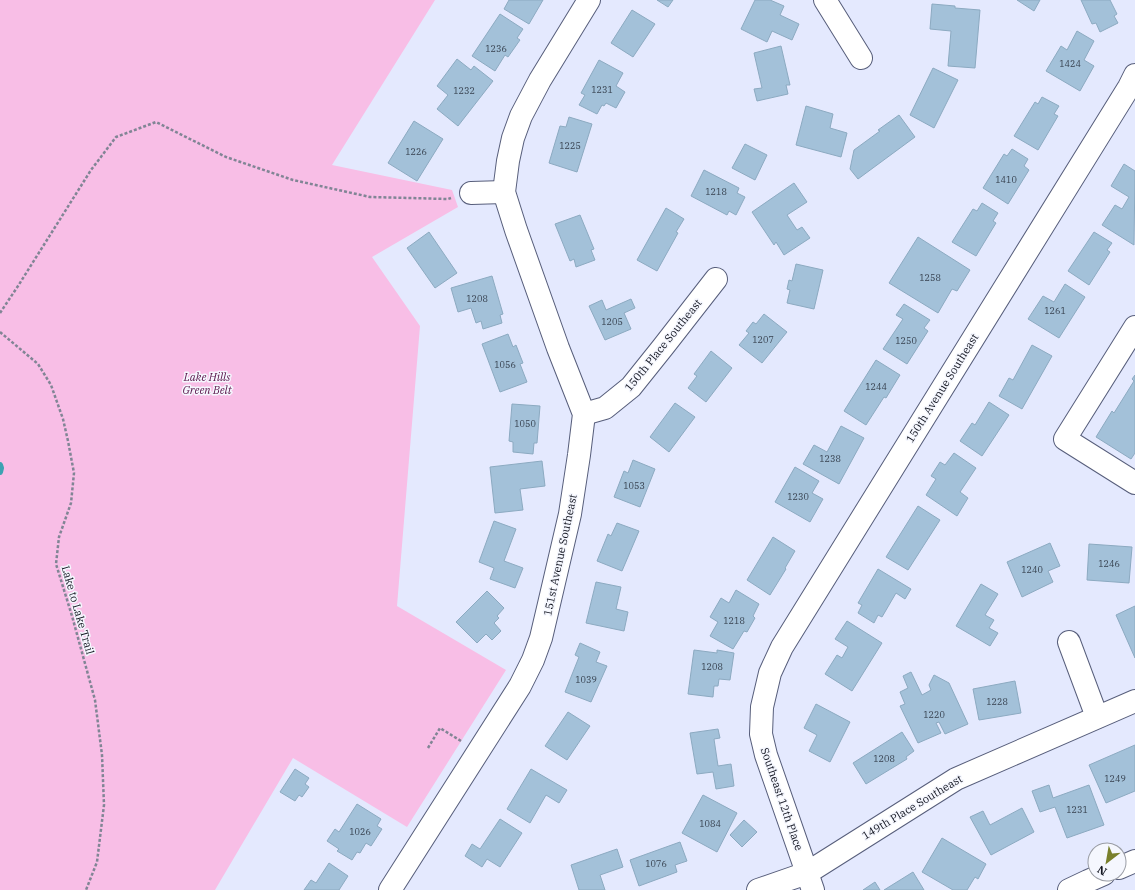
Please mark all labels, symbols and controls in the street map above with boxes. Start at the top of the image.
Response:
house number: 1236 [485,43,507,54]
house number: 1424 [1059,58,1081,69]
house number: 1231 [591,84,613,95]
house number: 1232 [453,85,475,96]
house number: 1225 [559,140,581,151]
house number: 1226 [405,146,427,157]
house number: 1410 [995,174,1017,185]
house number: 1218 [705,186,727,197]
house number: 1258 [919,272,941,283]
house number: 1208 [466,293,488,304]
street label: 150th Place Southeast [621,296,705,394]
house number: 1261 [1044,305,1066,316]
house number: 1205 [601,316,623,327]
street label: 150th Avenue Southeast [903,331,981,445]
house number: 1207 [752,334,774,345]
house number: 1250 [895,335,917,346]
house number: 1056 [494,359,516,370]
park label: Lake Hills Green Belt [182,370,233,397]
house number: 1244 [865,381,887,392]
house number: 1050 [514,418,536,429]
house number: 1238 [819,453,841,464]
house number: 1053 [623,480,645,491]
house number: 1230 [787,491,809,502]
street label: 151st Avenue Southeast [540,493,580,617]
house number: 1246 [1098,558,1120,569]
street label: Lake to Lake Trail [59,564,97,656]
house number: 1240 [1021,564,1043,575]
house number: 1218 [723,615,745,626]
house number: 1208 [701,661,723,672]
house number: 1039 [575,674,597,685]
house number: 1228 [986,696,1008,707]
house number: 1220 [923,709,945,720]
street label: Southeast 12th Place [758,746,806,852]
house number: 1208 [873,753,895,764]
street label: 149th Place Southeast [859,771,965,843]
house number: 1249 [1104,773,1126,784]
house number: 1231 [1066,804,1088,815]
house number: 1084 [699,818,721,829]
house number: 1026 [349,826,371,837]
north arrow [1087,842,1127,882]
house number: 1076 [645,858,667,869]
text: N [1094,862,1109,879]

